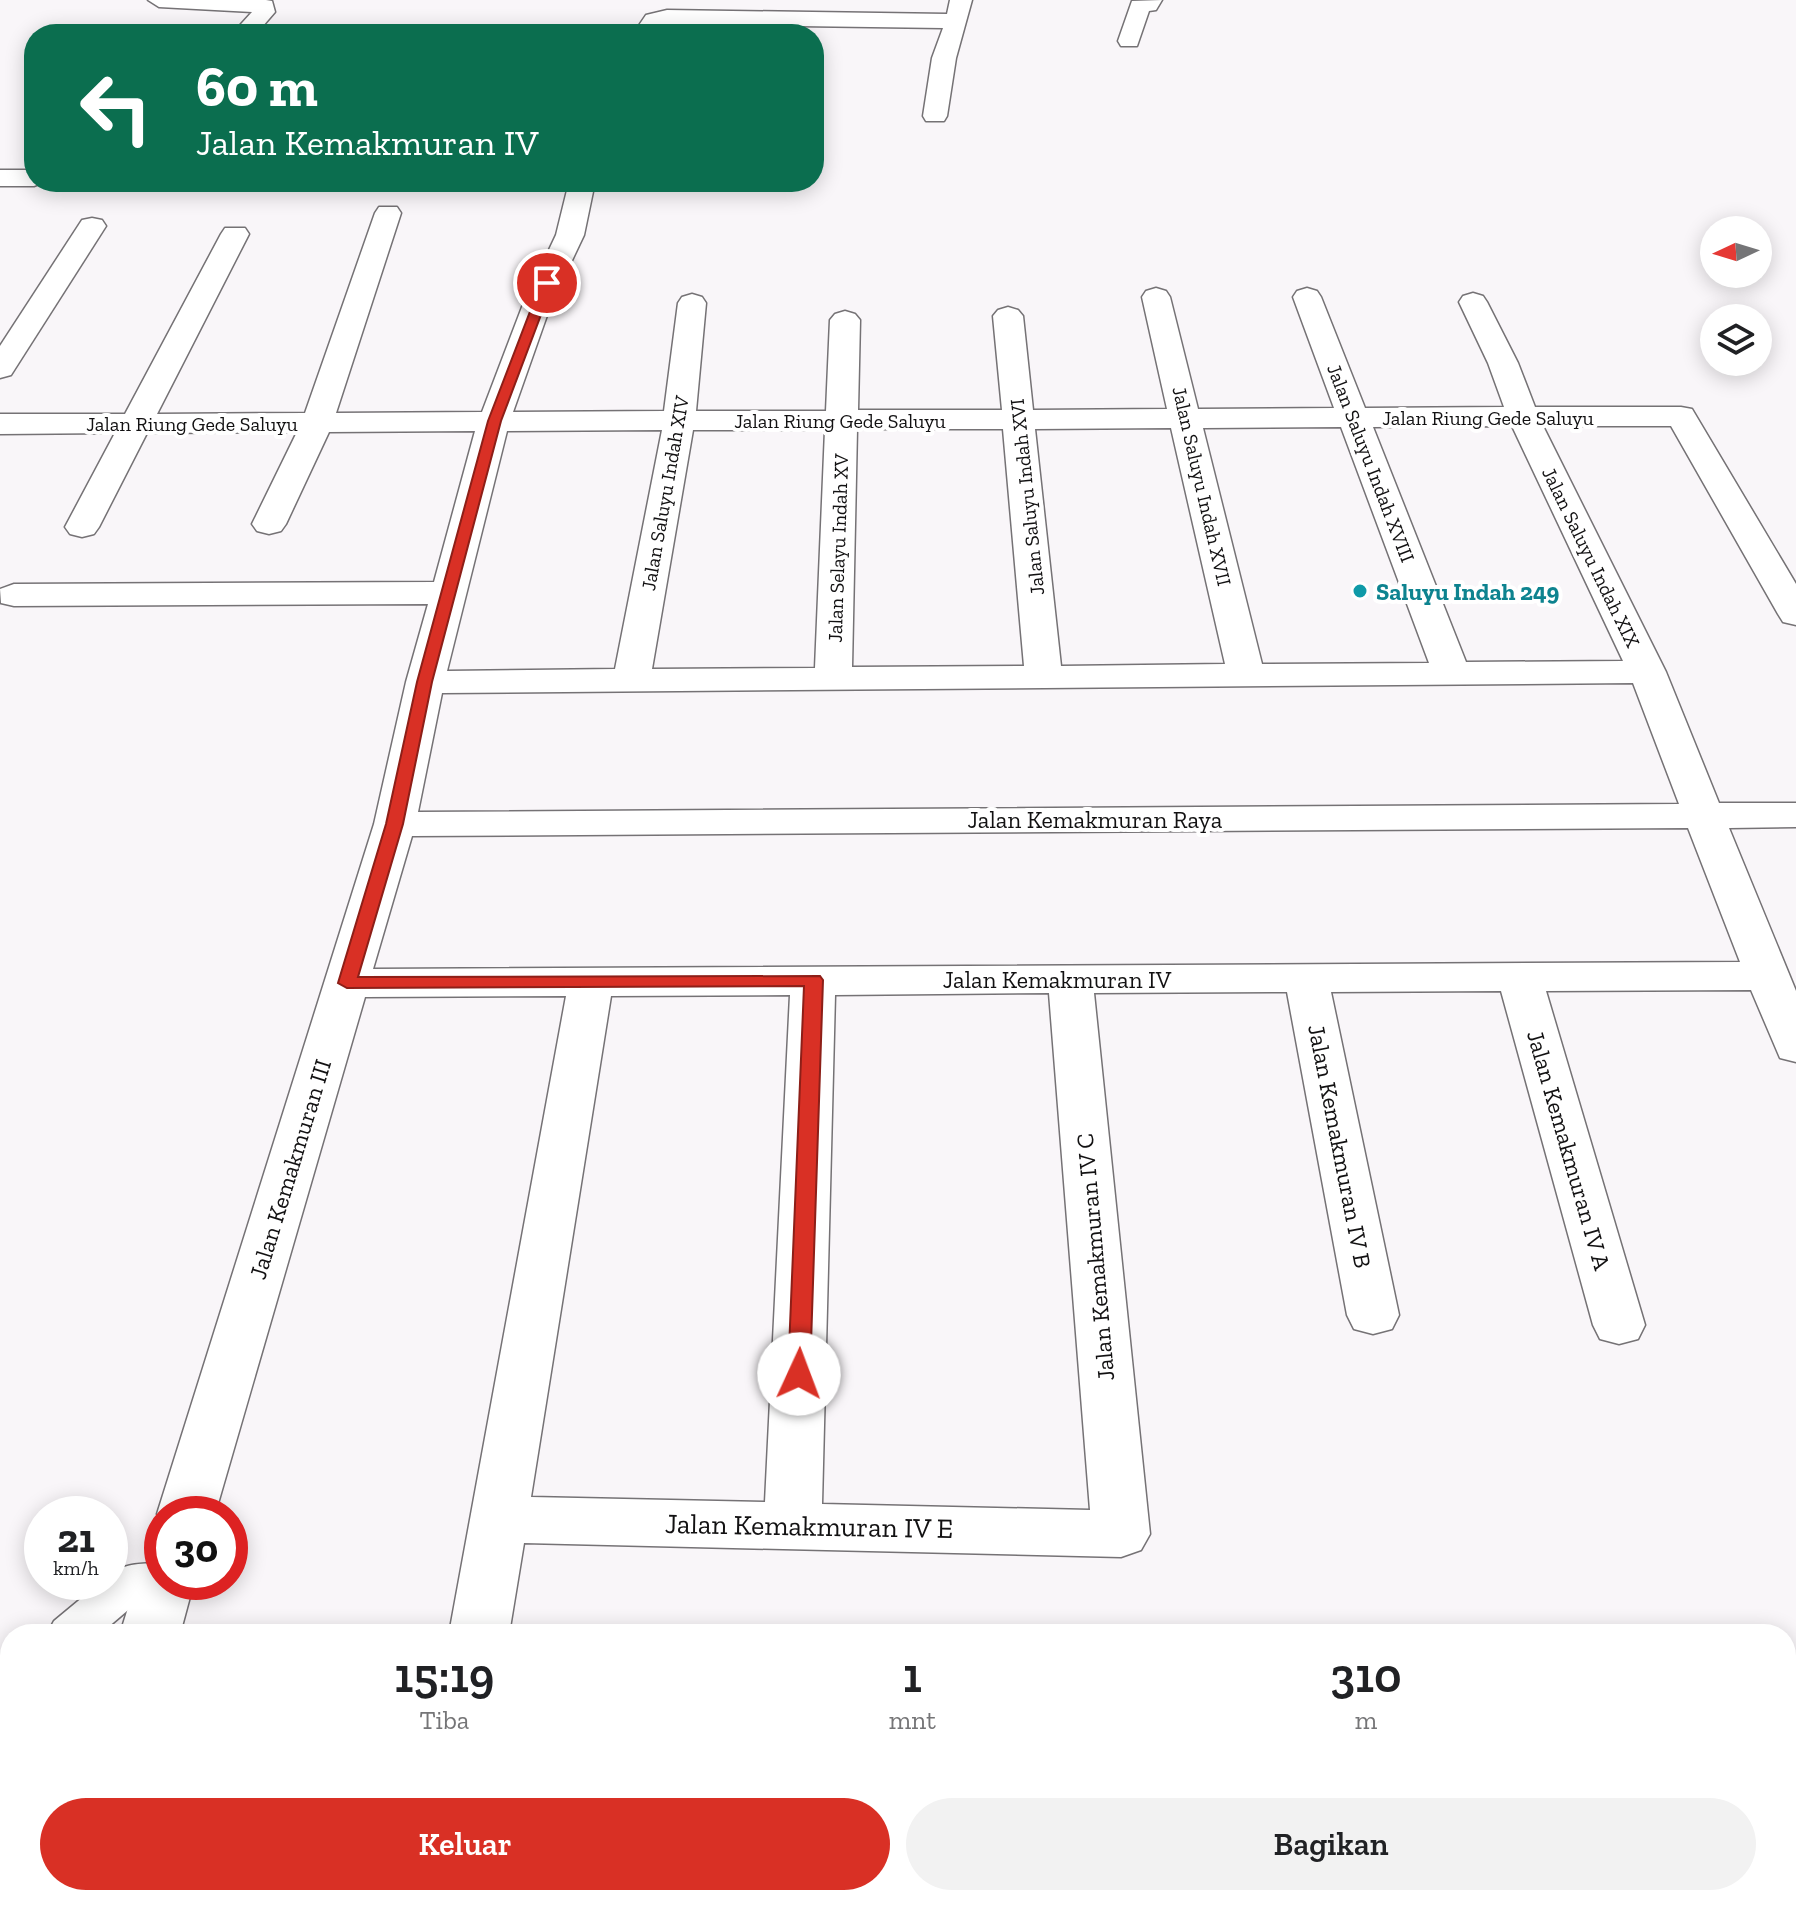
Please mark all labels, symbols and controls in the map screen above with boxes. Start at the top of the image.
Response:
text: 60 m [196,53,318,120]
icon: left [64,56,168,160]
text: Jalan Kemakmuran IV [196,121,539,164]
north arrow [1700,216,1772,288]
map controls [1700,216,1772,376]
pin [513,249,581,317]
icon: arrive [525,261,569,305]
button: layers [1700,304,1772,376]
street label: Jalan Saluyu Indah XVIII [1322,360,1420,566]
street label: Jalan Saluyu Indah XVII [1167,384,1237,588]
street label: Jalan Saluyu Indah XIV [636,394,694,592]
street label: Jalan Saluyu Indah XVI [1005,397,1049,597]
street label: Jalan Riung Gede Saluyu [1382,406,1594,430]
street label: Jalan Riung Gede Saluyu [734,409,946,433]
street label: Jalan Riung Gede Saluyu [86,412,298,436]
street label: Jalan Selayu Indah XV [823,453,853,643]
street label: Jalan Saluyu Indah XIX [1537,463,1645,651]
place label: Saluyu Indah 249 [1376,577,1560,606]
marker: Saluyu Indah 249 [1351,582,1369,600]
street label: Jalan Kemakmuran Raya [968,805,1223,834]
street label: Jalan Kemakmuran IV [943,965,1172,994]
street label: Jalan Kemakmuran IV B [1302,1022,1378,1270]
street label: Jalan Kemakmuran IV A [1521,1027,1617,1274]
street label: Jalan Kemakmuran III [243,1056,337,1282]
street label: Jalan Kemakmuran IV C [1070,1132,1120,1382]
position arrow [757,1332,841,1416]
speed limit sign: 30 [144,1496,248,1600]
street label: Jalan Kemakmuran IV E [665,1507,953,1545]
text: 21 [57,1514,95,1562]
text: km/h [53,1556,99,1580]
text: 15:19 [394,1647,494,1704]
text: 1 [903,1647,922,1704]
text: 310 [1330,1647,1402,1704]
text: Tiba [419,1704,469,1736]
text: mnt [889,1704,936,1736]
text: m [1355,1704,1377,1736]
button: Keluar [40,1798,890,1890]
button: Bagikan [906,1798,1756,1890]

